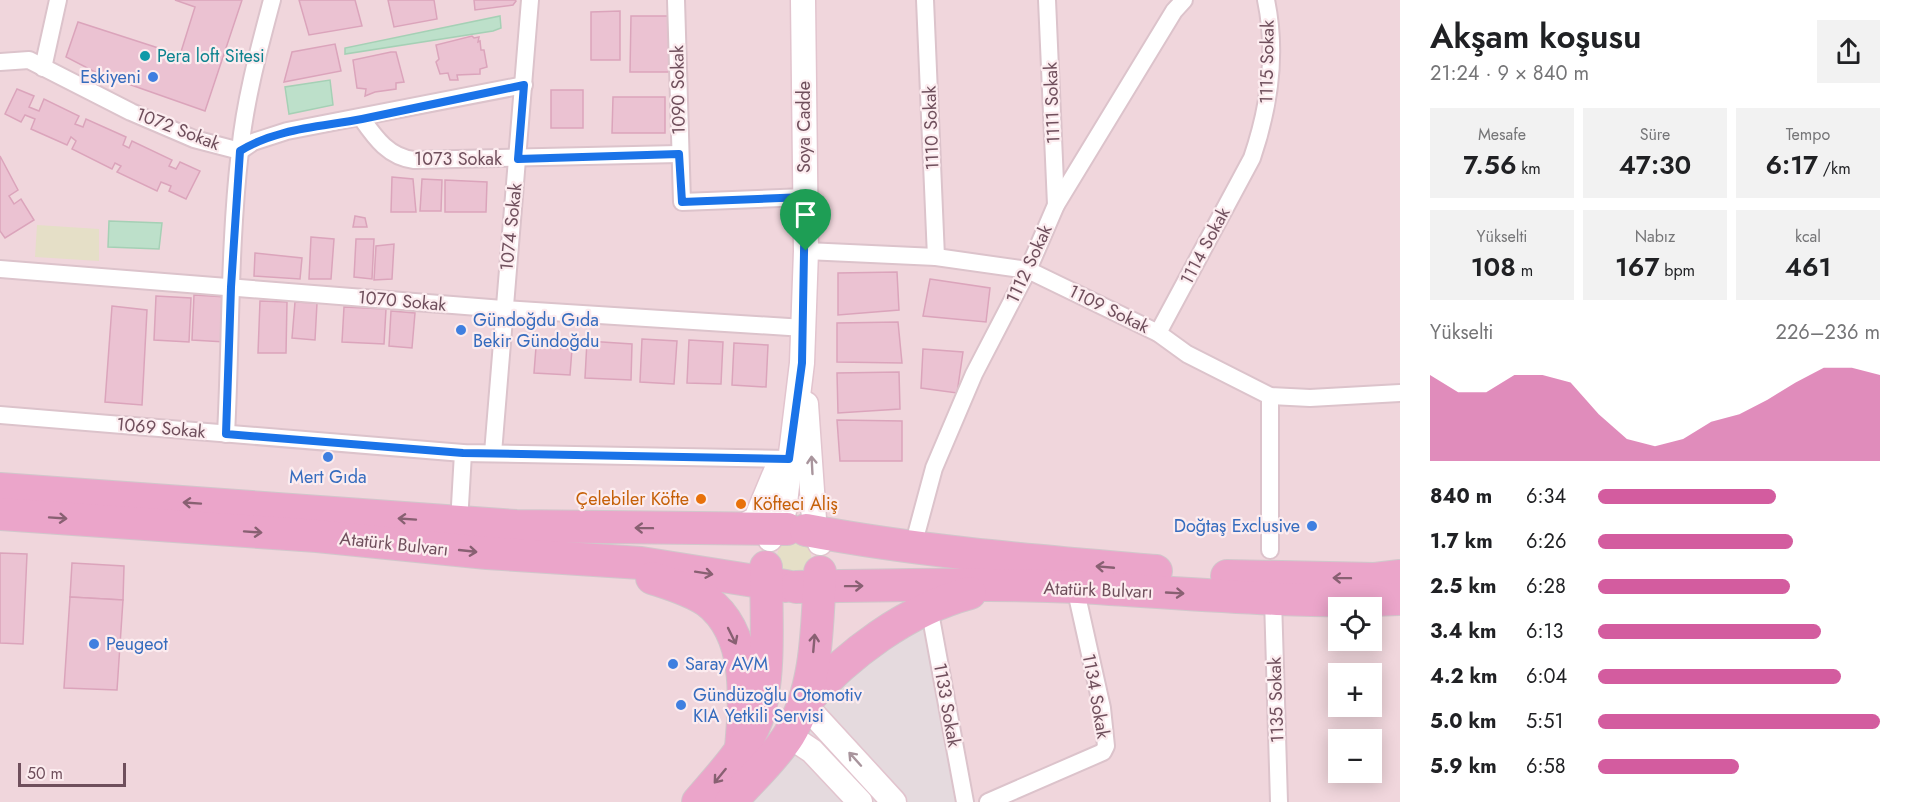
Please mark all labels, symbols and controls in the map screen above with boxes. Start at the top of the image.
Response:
text: Akşam koşusu [1430,13,1641,60]
street label: 1115 Sokak [1253,20,1281,104]
button: share [1817,20,1880,83]
place label: Pera loft Sitesi [157,43,265,69]
street label: 1090 Sokak [664,45,692,135]
marker: Pera loft Sitesi [138,49,152,63]
text: 21:24 · 9 × 840 m [1430,59,1589,88]
street label: 1111 Sokak [1038,62,1066,144]
place label: Eskiyeni [80,64,141,90]
marker: Eskiyeni [146,70,160,84]
street label: Soya Cadde [791,81,817,173]
street label: 1110 Sokak [917,85,945,171]
street label: 1072 Sokak [132,101,224,157]
text: Mesafe [1478,123,1526,146]
text: Süre [1640,123,1670,146]
text: Tempo [1786,123,1830,146]
street label: 1073 Sokak [414,146,502,172]
text: 7.56 [1463,146,1517,184]
text: 47:30 [1619,146,1691,184]
text: 6:17 [1765,146,1818,184]
text: km [1517,157,1541,180]
text: /km [1818,157,1851,180]
street label: 1074 Sokak [493,182,529,272]
pin [780,189,831,251]
icon: arrive [789,198,822,231]
street label: 1114 Sokak [1174,203,1236,289]
street label: 1112 Sokak [999,220,1059,308]
text: Yükselti [1477,225,1527,248]
text: Nabız [1635,225,1675,248]
text: kcal [1795,225,1821,248]
text: 108 [1471,248,1516,286]
text: 167 [1615,248,1659,286]
text: 461 [1785,248,1831,286]
text: m [1516,259,1533,282]
text: bpm [1659,259,1695,282]
street label: 1109 Sokak [1064,278,1154,340]
street label: 1070 Sokak [357,284,447,318]
place label: Gündoğdu Gıda Bekir Gündoğdu [473,307,599,354]
text: Yükselti [1430,318,1493,347]
text: 226–236 m [1776,318,1880,347]
marker: Gündoğdu Gıda Bekir Gündoğdu [454,323,468,337]
street label: 1069 Sokak [115,411,207,445]
marker: Mert Gıda [321,450,335,464]
one-way arrow [806,455,817,475]
place label: Mert Gıda [289,464,367,490]
text: 840 m [1430,482,1492,511]
text: 6:34 [1526,482,1566,511]
place label: Çelebiler Köfte [576,486,689,512]
place label: Köfteci Aliş [753,491,838,517]
marker: Çelebiler Köfte [694,492,708,506]
one-way arrow [182,497,202,508]
marker: Köfteci Aliş [734,497,748,511]
one-way arrow [48,513,68,524]
one-way arrow [398,513,418,524]
place label: Doğtaş Exclusive [1174,513,1300,539]
marker: Doğtaş Exclusive [1305,519,1319,533]
one-way arrow [635,522,655,534]
street label: Atatürk Bulvarı [338,525,450,563]
one-way arrow [242,526,262,537]
text: 1.7 km [1430,527,1493,556]
text: 6:26 [1526,527,1566,556]
one-way arrow [458,546,477,557]
one-way arrow [1096,561,1115,572]
one-way arrow [693,568,713,579]
one-way arrow [1332,572,1352,584]
text: 2.5 km [1430,572,1496,601]
text: 6:28 [1526,572,1566,601]
street label: Atatürk Bulvarı [1043,575,1153,605]
one-way arrow [844,580,864,592]
one-way arrow [1164,588,1184,599]
map controls [1328,597,1382,783]
button: locate [1328,597,1382,651]
text: 3.4 km [1430,617,1496,646]
text: 6:13 [1526,617,1563,646]
one-way arrow [726,626,738,644]
place label: Peugeot [106,631,168,657]
one-way arrow [809,634,820,654]
marker: Peugeot [87,637,101,651]
place label: Saray AVM [685,651,768,677]
street label: 1134 Sokak [1076,651,1116,741]
marker: Saray AVM [666,657,680,671]
street label: 1135 Sokak [1262,657,1290,743]
street label: 1133 Sokak [927,661,967,749]
text: 4.2 km [1430,662,1497,691]
text: 6:04 [1526,662,1567,691]
button: + [1328,663,1382,717]
place label: Gündüzoğlu Otomotiv KIA Yetkili Servisi [693,682,862,729]
marker: Gündüzoğlu Otomotiv KIA Yetkili Servisi [674,698,688,712]
text: 5.0 km [1430,707,1497,736]
text: 5:51 [1526,707,1564,736]
button: − [1328,729,1382,783]
one-way arrow [848,751,862,766]
text: 5.9 km [1430,752,1497,781]
text: 6:58 [1526,752,1566,781]
scale bar [18,760,126,788]
text: 50 m [27,762,63,785]
one-way arrow [714,767,727,783]

